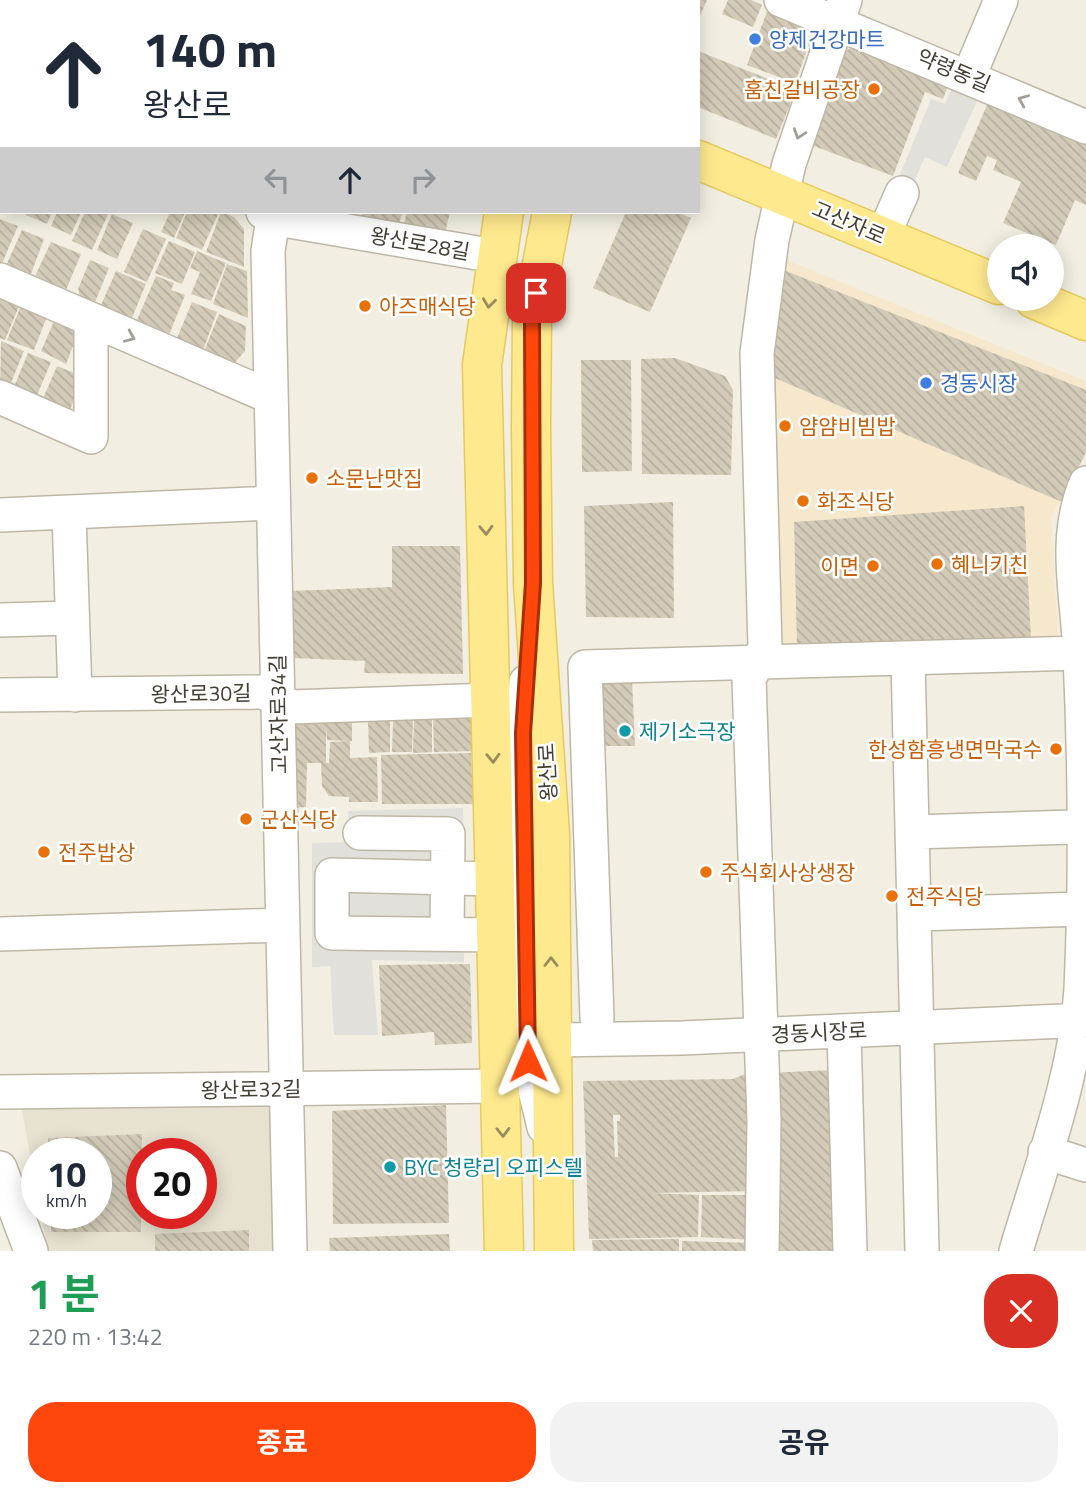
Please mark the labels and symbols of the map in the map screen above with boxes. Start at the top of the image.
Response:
place label: 양제건강마트 [769,23,885,55]
marker: 양제건강마트 [747,31,763,47]
street label: 약령동길 [912,40,996,100]
place label: 훔친갈비공장 [744,73,860,105]
marker: 훔친갈비공장 [866,81,882,97]
one-way arrow [1018,94,1031,108]
one-way arrow [793,128,807,140]
street label: 고산자로 [807,192,891,252]
street label: 왕산로28길 [368,218,472,268]
pin [506,263,566,323]
place label: 아즈매식당 [379,290,476,322]
one-way arrow [482,297,497,309]
marker: 아즈매식당 [357,298,373,314]
one-way arrow [123,329,135,343]
place label: 경동시장 [940,367,1017,399]
marker: 경동시장 [918,375,934,391]
place label: 얌얌비빔밥 [799,410,896,442]
marker: 얌얌비빔밥 [777,418,793,434]
place label: 소문난맛집 [326,462,423,494]
marker: 소문난맛집 [304,470,320,486]
place label: 화조식당 [817,485,894,517]
marker: 화조식당 [795,493,811,509]
one-way arrow [478,525,493,536]
place label: 혜니키친 [951,548,1028,580]
place label: 이면 [820,550,859,582]
marker: 혜니키친 [929,556,945,572]
marker: 이면 [865,558,881,574]
street label: 고산자로34길 [261,654,295,774]
street label: 왕산로30길 [150,676,252,710]
place label: 제기소극장 [639,715,736,747]
marker: 제기소극장 [617,723,633,739]
place label: 한성함흥냉면막국수 [868,733,1042,765]
marker: 한성함흥냉면막국수 [1048,741,1064,757]
street label: 왕산로 [530,742,564,802]
one-way arrow [485,753,500,764]
place label: 군산식당 [260,803,337,835]
marker: 군산식당 [238,811,254,827]
place label: 전주밥상 [58,836,135,868]
marker: 전주밥상 [36,844,52,860]
place label: 주식회사상생장 [720,856,855,888]
marker: 주식회사상생장 [698,864,714,880]
place label: 전주식당 [906,880,983,912]
marker: 전주식당 [884,888,900,904]
one-way arrow [543,957,559,967]
street label: 경동시장로 [770,1013,868,1051]
position arrow [491,1024,565,1098]
street label: 왕산로32길 [200,1072,302,1106]
one-way arrow [495,1127,511,1138]
speed limit sign: 20 [126,1138,217,1229]
place label: BYC 청량리 오피스텔 [404,1151,583,1183]
marker: BYC 청량리 오피스텔 [382,1159,398,1175]

